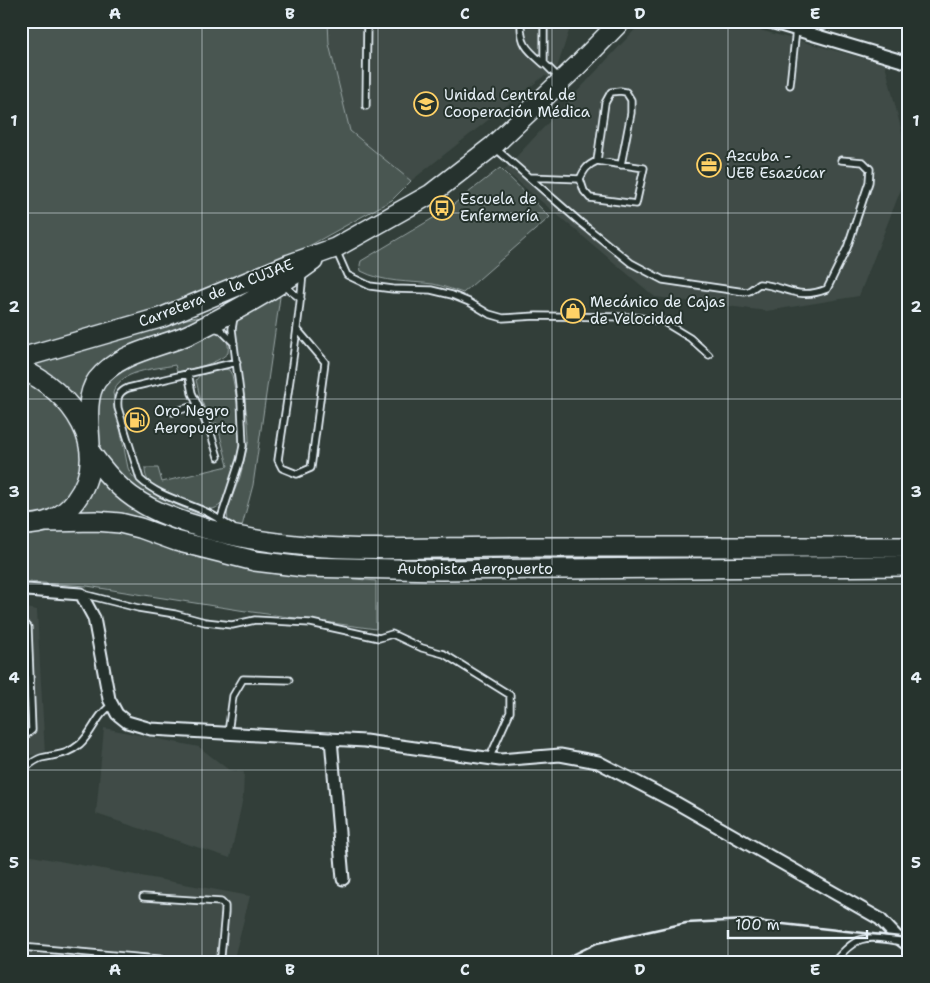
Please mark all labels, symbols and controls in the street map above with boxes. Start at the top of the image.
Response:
text: A [109,3,121,24]
text: B [285,3,295,24]
text: C [460,3,470,24]
text: D [634,3,646,24]
text: E [810,3,820,24]
place label: Unidad Central de Cooperación Médica [444,85,591,122]
school or university icon: Unidad Central de Cooperación Médica [413,91,439,117]
text: 1 [10,110,18,131]
text: 1 [912,110,920,131]
place label: Azcuba - UEB Esazúcar [726,146,826,183]
office icon: Azcuba - UEB Esazúcar [696,152,722,178]
place label: Escuela de Enfermería [460,189,539,226]
bus stop icon: Escuela de Enfermería [429,195,455,221]
street label: Carretera de la CUJAE [136,254,296,332]
place label: Mecánico de Cajas de Velocidad [590,292,726,329]
text: 2 [8,296,20,317]
text: 2 [910,296,922,317]
shop icon: Mecánico de Cajas de Velocidad [560,298,586,324]
place label: Oro Negro Aeropuerto [154,401,235,438]
fuel station icon: Oro Negro Aeropuerto [124,407,150,433]
text: 3 [8,481,20,502]
text: 3 [910,481,922,502]
street label: Autopista Aeropuerto [397,559,553,579]
text: 4 [8,667,20,688]
text: 4 [910,667,922,688]
text: 5 [9,852,19,873]
text: 5 [911,852,921,873]
scale bar [728,908,866,940]
text: 100 m [735,915,780,935]
text: A [109,959,121,980]
text: B [285,959,295,980]
text: C [460,959,470,980]
text: D [634,959,646,980]
text: E [810,959,820,980]

